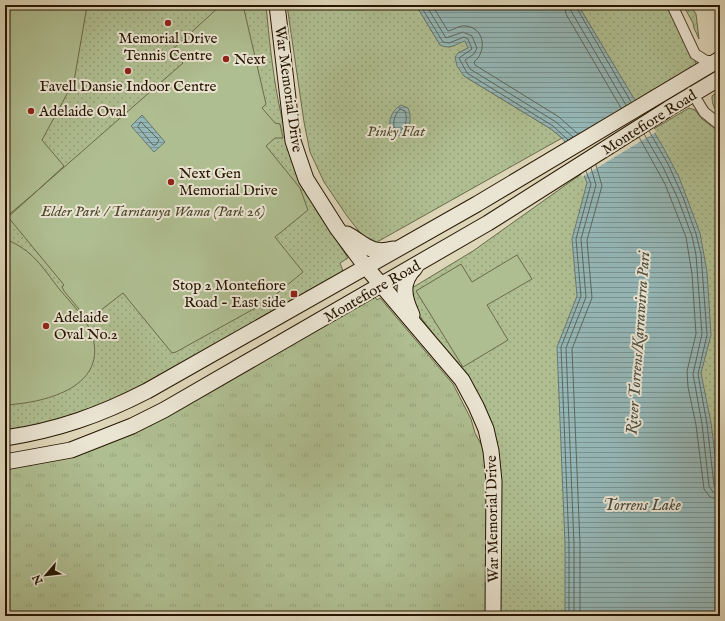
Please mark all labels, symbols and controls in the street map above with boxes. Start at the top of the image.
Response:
marker: Memorial Drive Tennis Centre [163,18,173,28]
street label: War Memorial Drive [270,25,307,154]
place label: Memorial Drive Tennis Centre [119,29,217,65]
place label: Next [234,50,266,69]
marker: Next [221,54,231,64]
marker: Favell Dansie Indoor Centre [123,66,133,76]
place label: Favell Dansie Indoor Centre [40,77,217,96]
street label: Montefiore Road [598,85,701,159]
place label: Adelaide Oval [38,102,127,121]
marker: Adelaide Oval [26,106,36,116]
park label: Pinky Flat [367,122,426,141]
place label: Next Gen Memorial Drive [179,164,278,200]
marker: Next Gen Memorial Drive [166,177,176,187]
park label: Elder Park / Tarntanya Wama (Park 26) [40,202,265,221]
water label: River Torrens/Karrawirra Pari [623,249,655,435]
street label: Montefiore Road [321,256,425,327]
place label: Stop 2 Montefiore Road - East side [172,276,286,312]
marker: Stop 2 Montefiore Road - East side [289,289,299,299]
place label: Adelaide Oval No.2 [53,308,118,344]
marker: Adelaide Oval No.2 [41,321,51,331]
street label: War Memorial Drive [482,455,503,583]
water label: Torrens Lake [603,496,681,516]
north arrow [26,555,66,595]
text: N [29,571,47,588]

